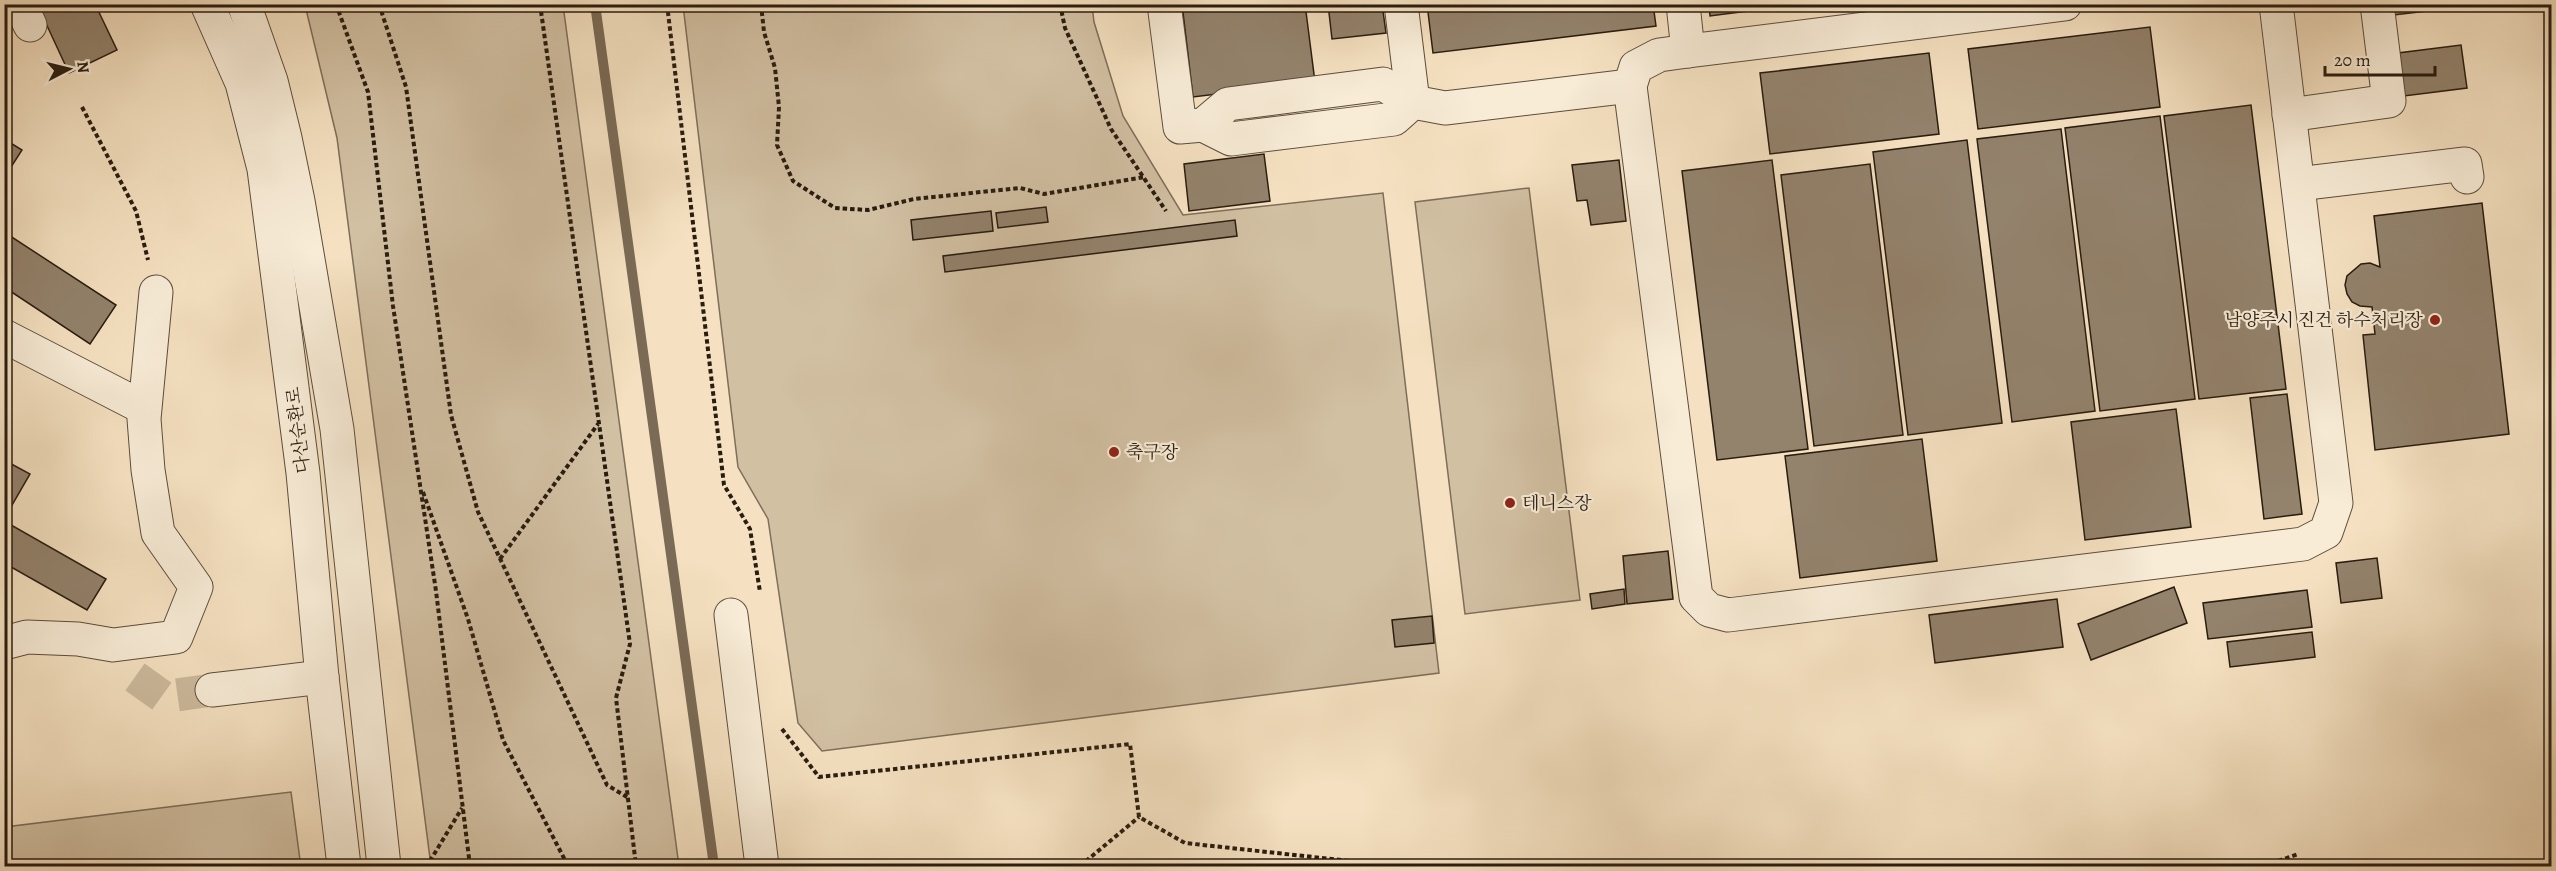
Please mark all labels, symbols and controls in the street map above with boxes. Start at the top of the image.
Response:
north arrow [39,39,99,99]
scale bar [2325,39,2434,77]
text: 20 m [2334,48,2371,72]
text: N [71,60,95,75]
place label: 남양주시 진건 하수처리장 [2225,308,2424,332]
marker: 남양주시 진건 하수처리장 [2428,313,2442,327]
street label: 다산순환로 [281,385,315,475]
place label: 축구장 [1126,440,1179,464]
marker: 축구장 [1107,445,1121,459]
place label: 테니스장 [1522,491,1592,515]
marker: 테니스장 [1503,496,1517,510]

